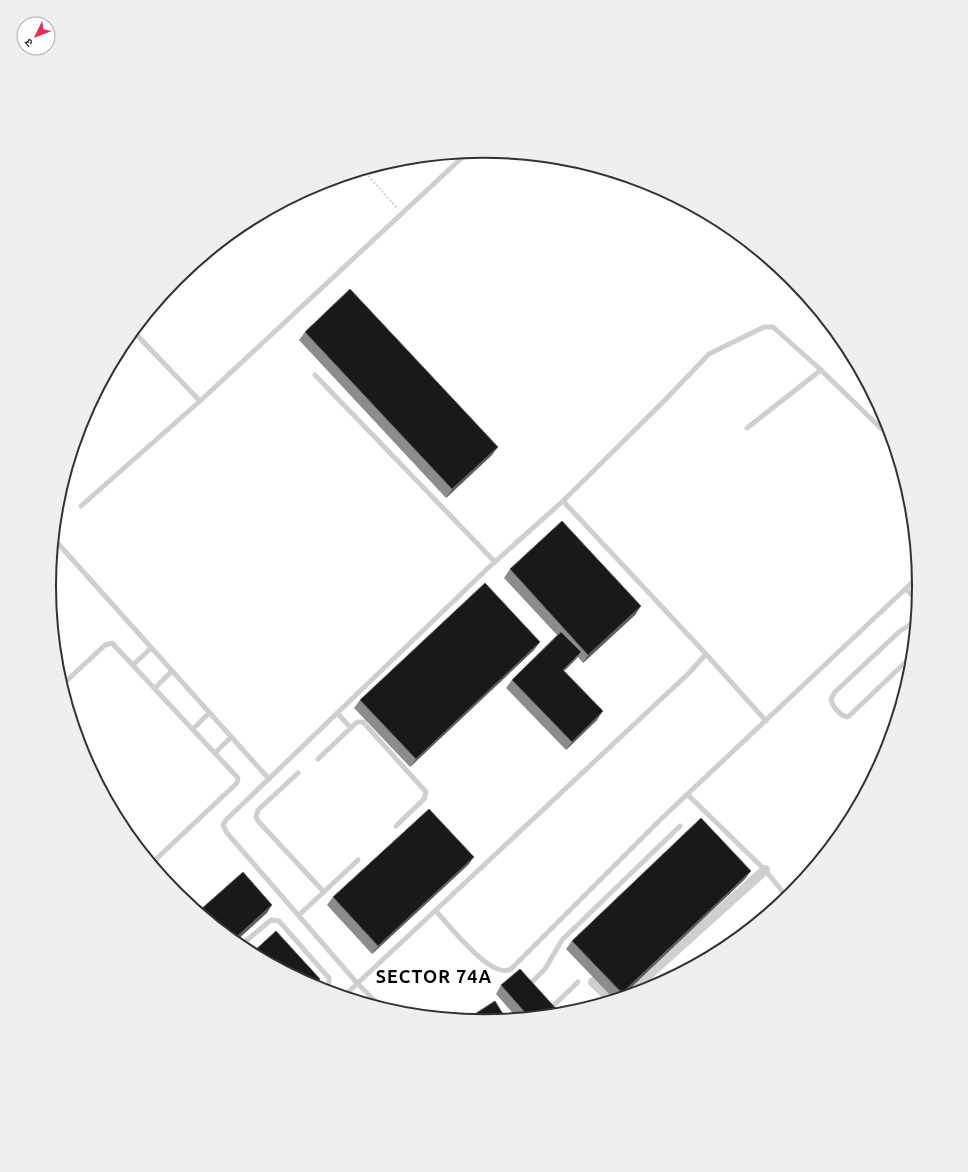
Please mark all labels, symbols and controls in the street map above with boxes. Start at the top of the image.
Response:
north arrow [16,16,56,56]
text: उ [22,36,35,49]
district label: SECTOR 74A [376,966,492,986]

